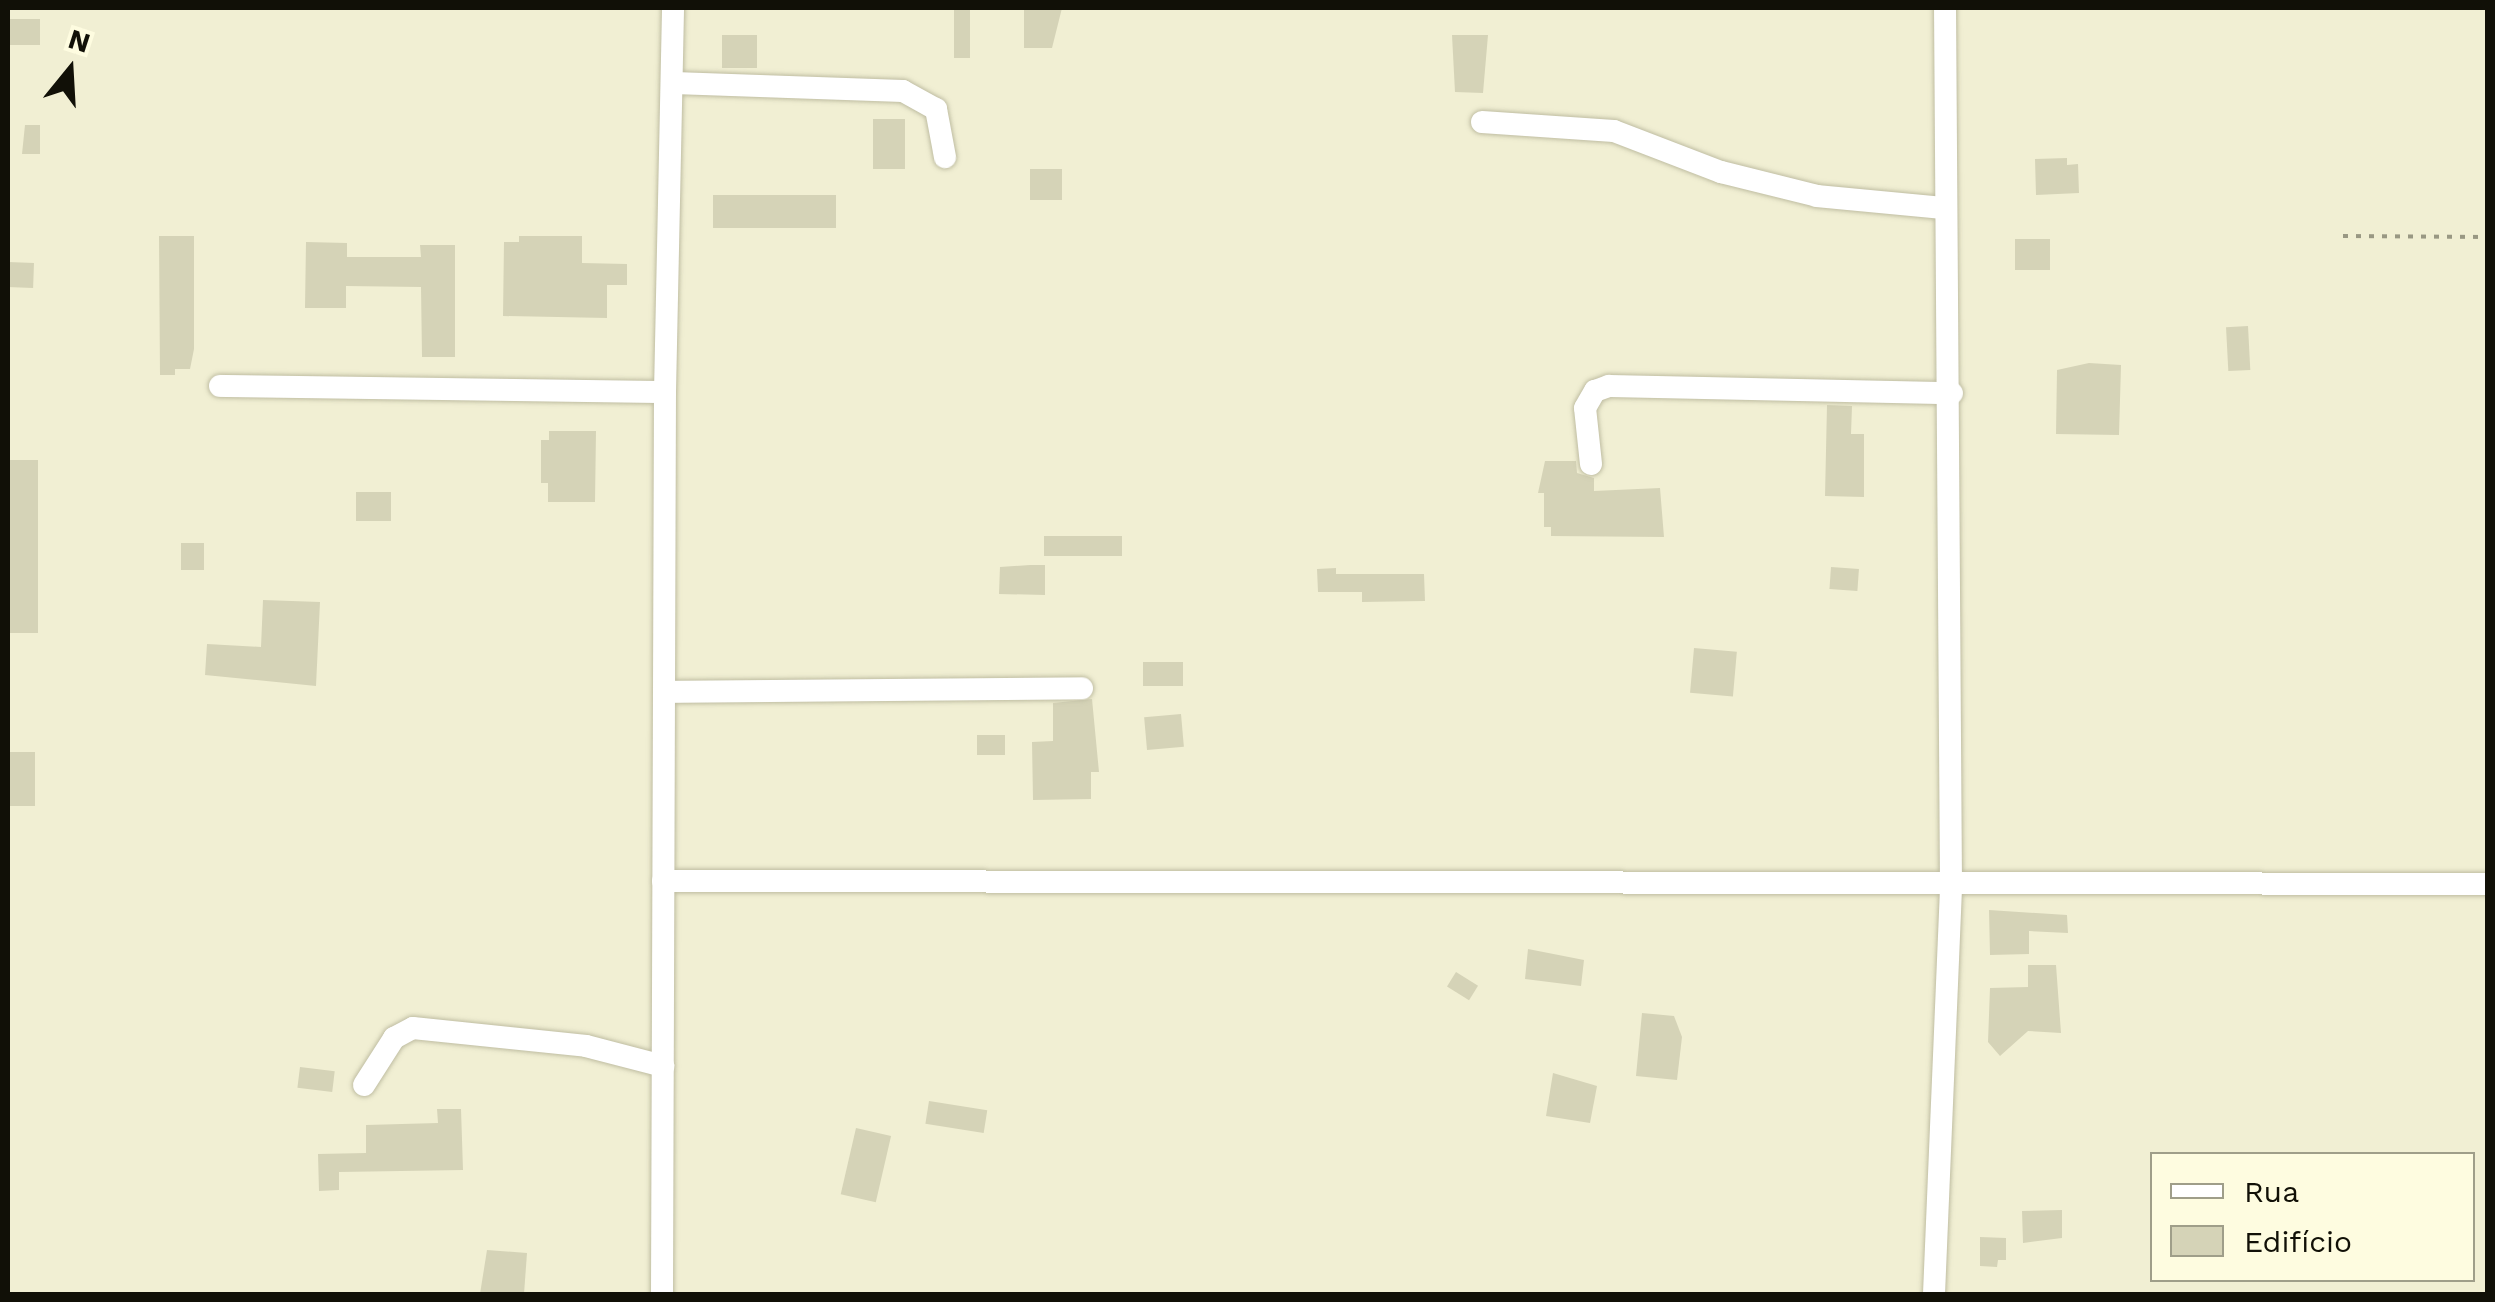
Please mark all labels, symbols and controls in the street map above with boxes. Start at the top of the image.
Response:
north arrow [20,20,120,120]
text: N [64,22,94,60]
legend [2150,1152,2475,1282]
text: Rua [2244,1174,2299,1209]
text: Edifício [2244,1224,2352,1259]

